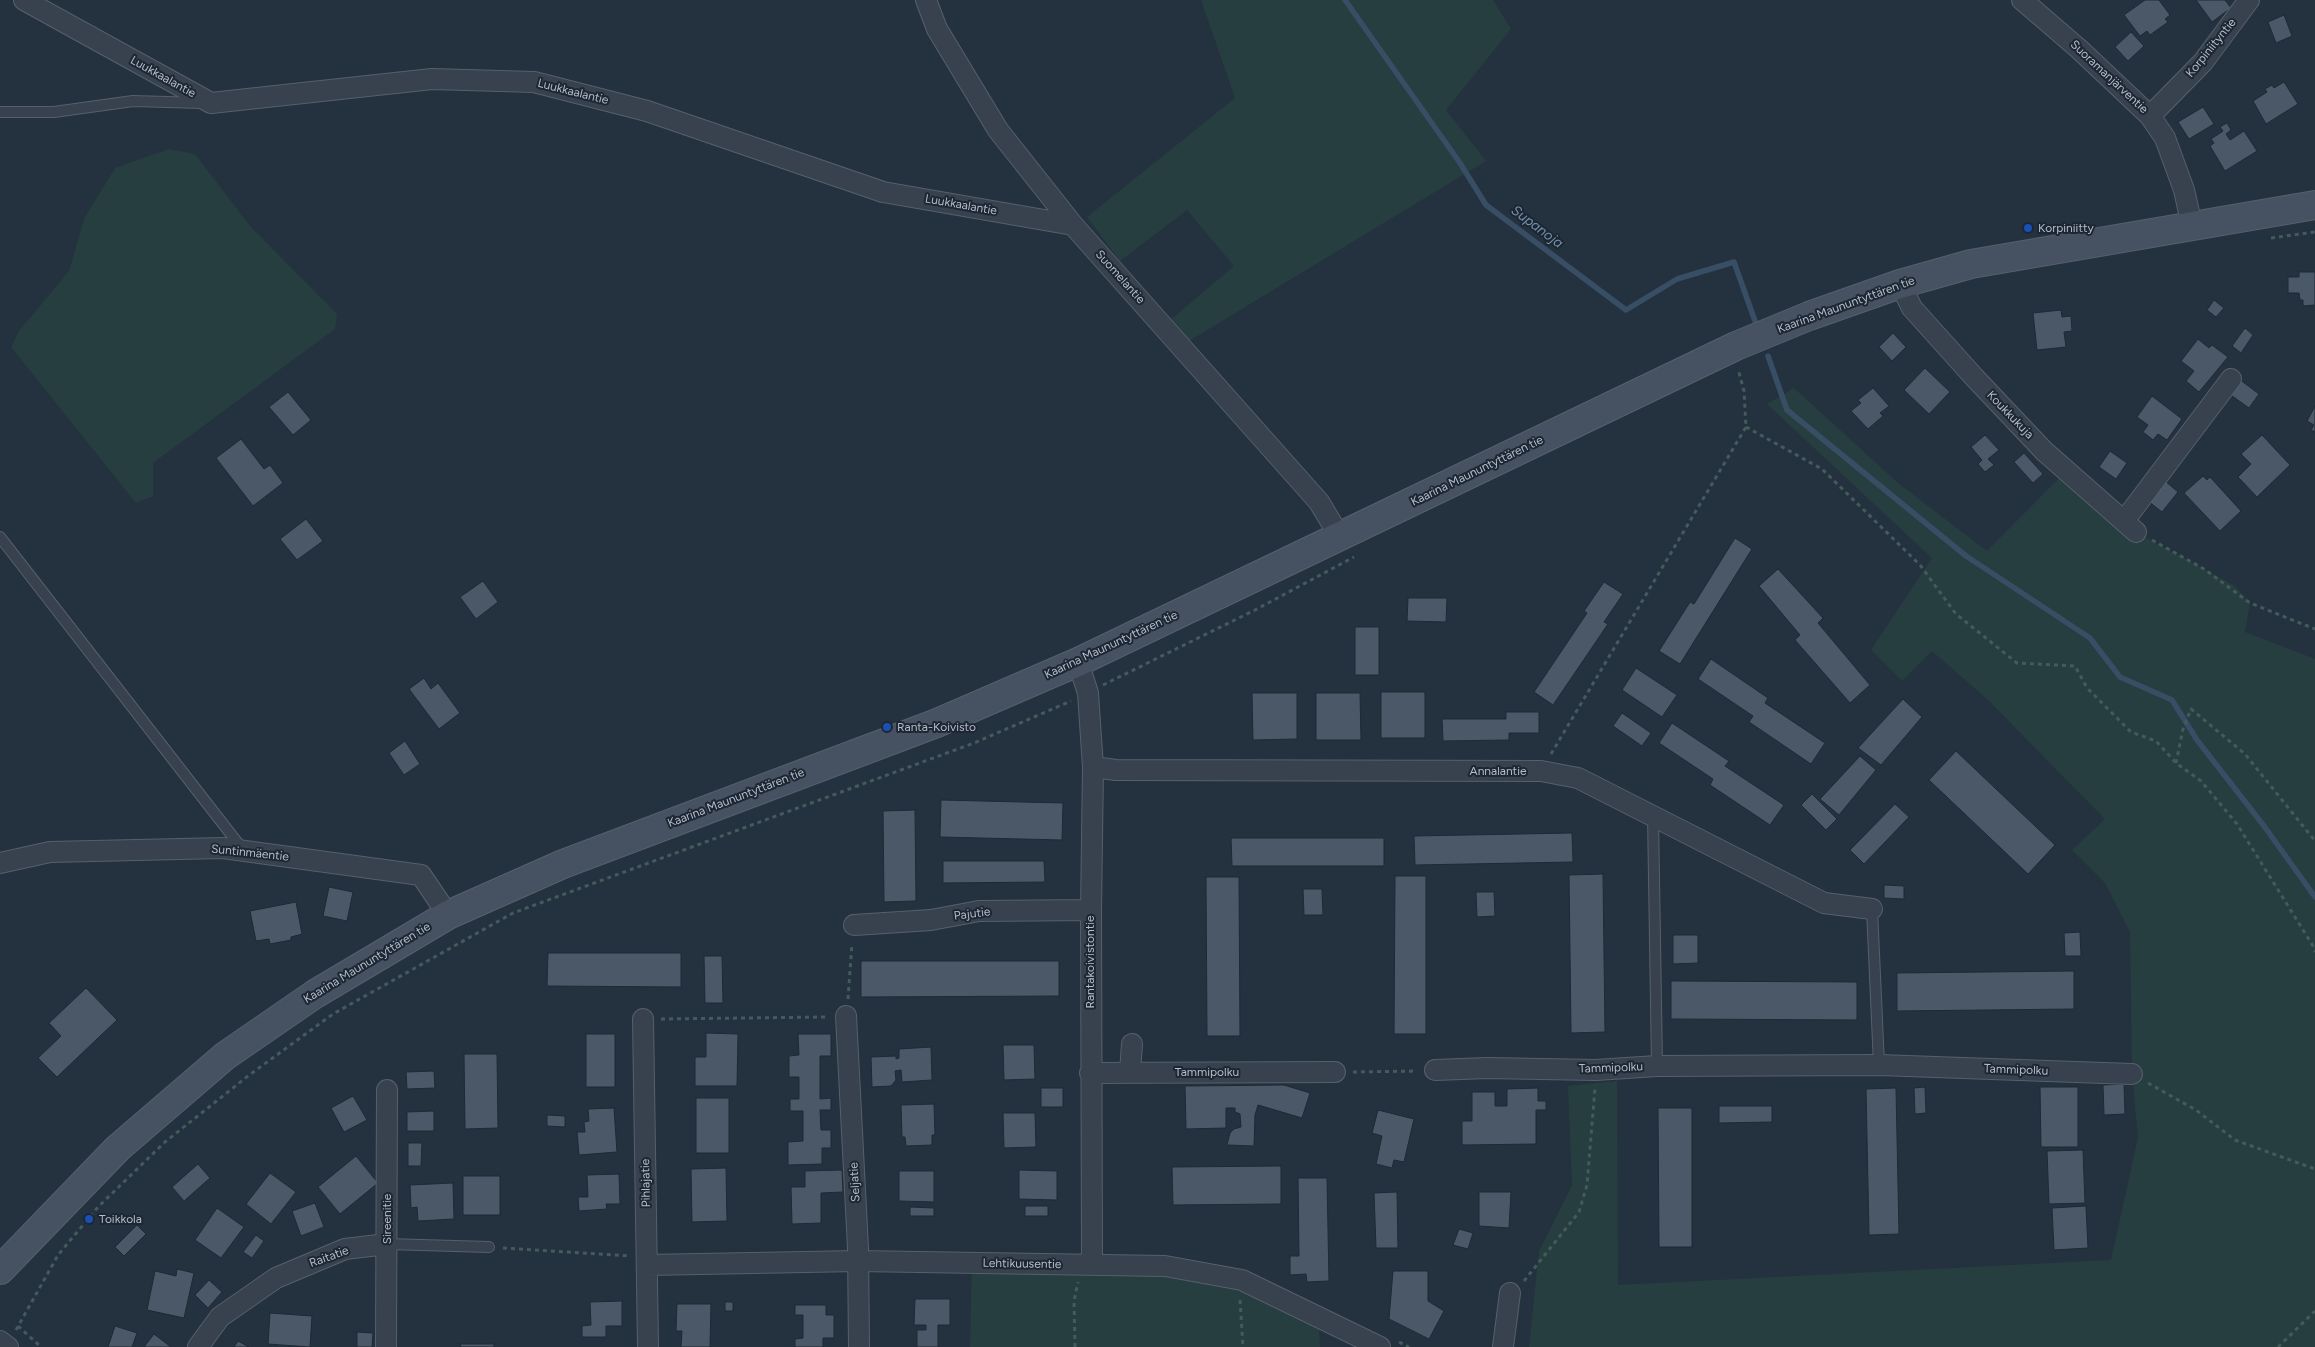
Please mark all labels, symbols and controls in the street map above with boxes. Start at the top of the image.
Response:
street label: Korpiniityntie [2183,16,2239,80]
street label: Suoramanjärventie [2067,37,2151,117]
street label: Luukkaalantie [128,53,198,101]
street label: Luukkaalantie [536,76,610,108]
street label: Luukkaalantie [924,192,998,218]
water label: Supanoja [1508,202,1566,252]
place label: Korpiniitty [2038,221,2094,235]
marker: Korpiniitty [2022,222,2034,234]
street label: Suomelantie [1092,247,1148,307]
street label: Kaarina Maununtyttären tie [1775,273,1917,337]
street label: Koukkukuja [1984,388,2036,442]
street label: Kaarina Maununtyttären tie [1409,433,1545,509]
street label: Kaarina Maununtyttären tie [1042,608,1180,682]
place label: Ranta-Koivisto [897,720,976,734]
marker: Ranta-Koivisto [881,721,893,733]
street label: Annalantie [1470,764,1526,778]
street label: Kaarina Maununtyttären tie [666,765,806,831]
street label: Suntinmäentie [210,842,290,864]
street label: Pajutie [953,905,991,923]
street label: Rantakoivistontie [1083,915,1097,1009]
street label: Kaarina Maununtyttären tie [301,919,433,1007]
street label: Tammipolku [1579,1060,1643,1076]
street label: Tammipolku [1984,1062,2048,1078]
street label: Tammipolku [1175,1065,1239,1079]
street label: Pihlajatie [638,1159,654,1207]
street label: Seljatie [847,1162,863,1202]
street label: Sireenitie [380,1194,394,1244]
place label: Toikkola [99,1212,142,1226]
marker: Toikkola [83,1213,95,1225]
street label: Raitatie [307,1243,351,1271]
street label: Lehtikuusentie [983,1256,1061,1272]

